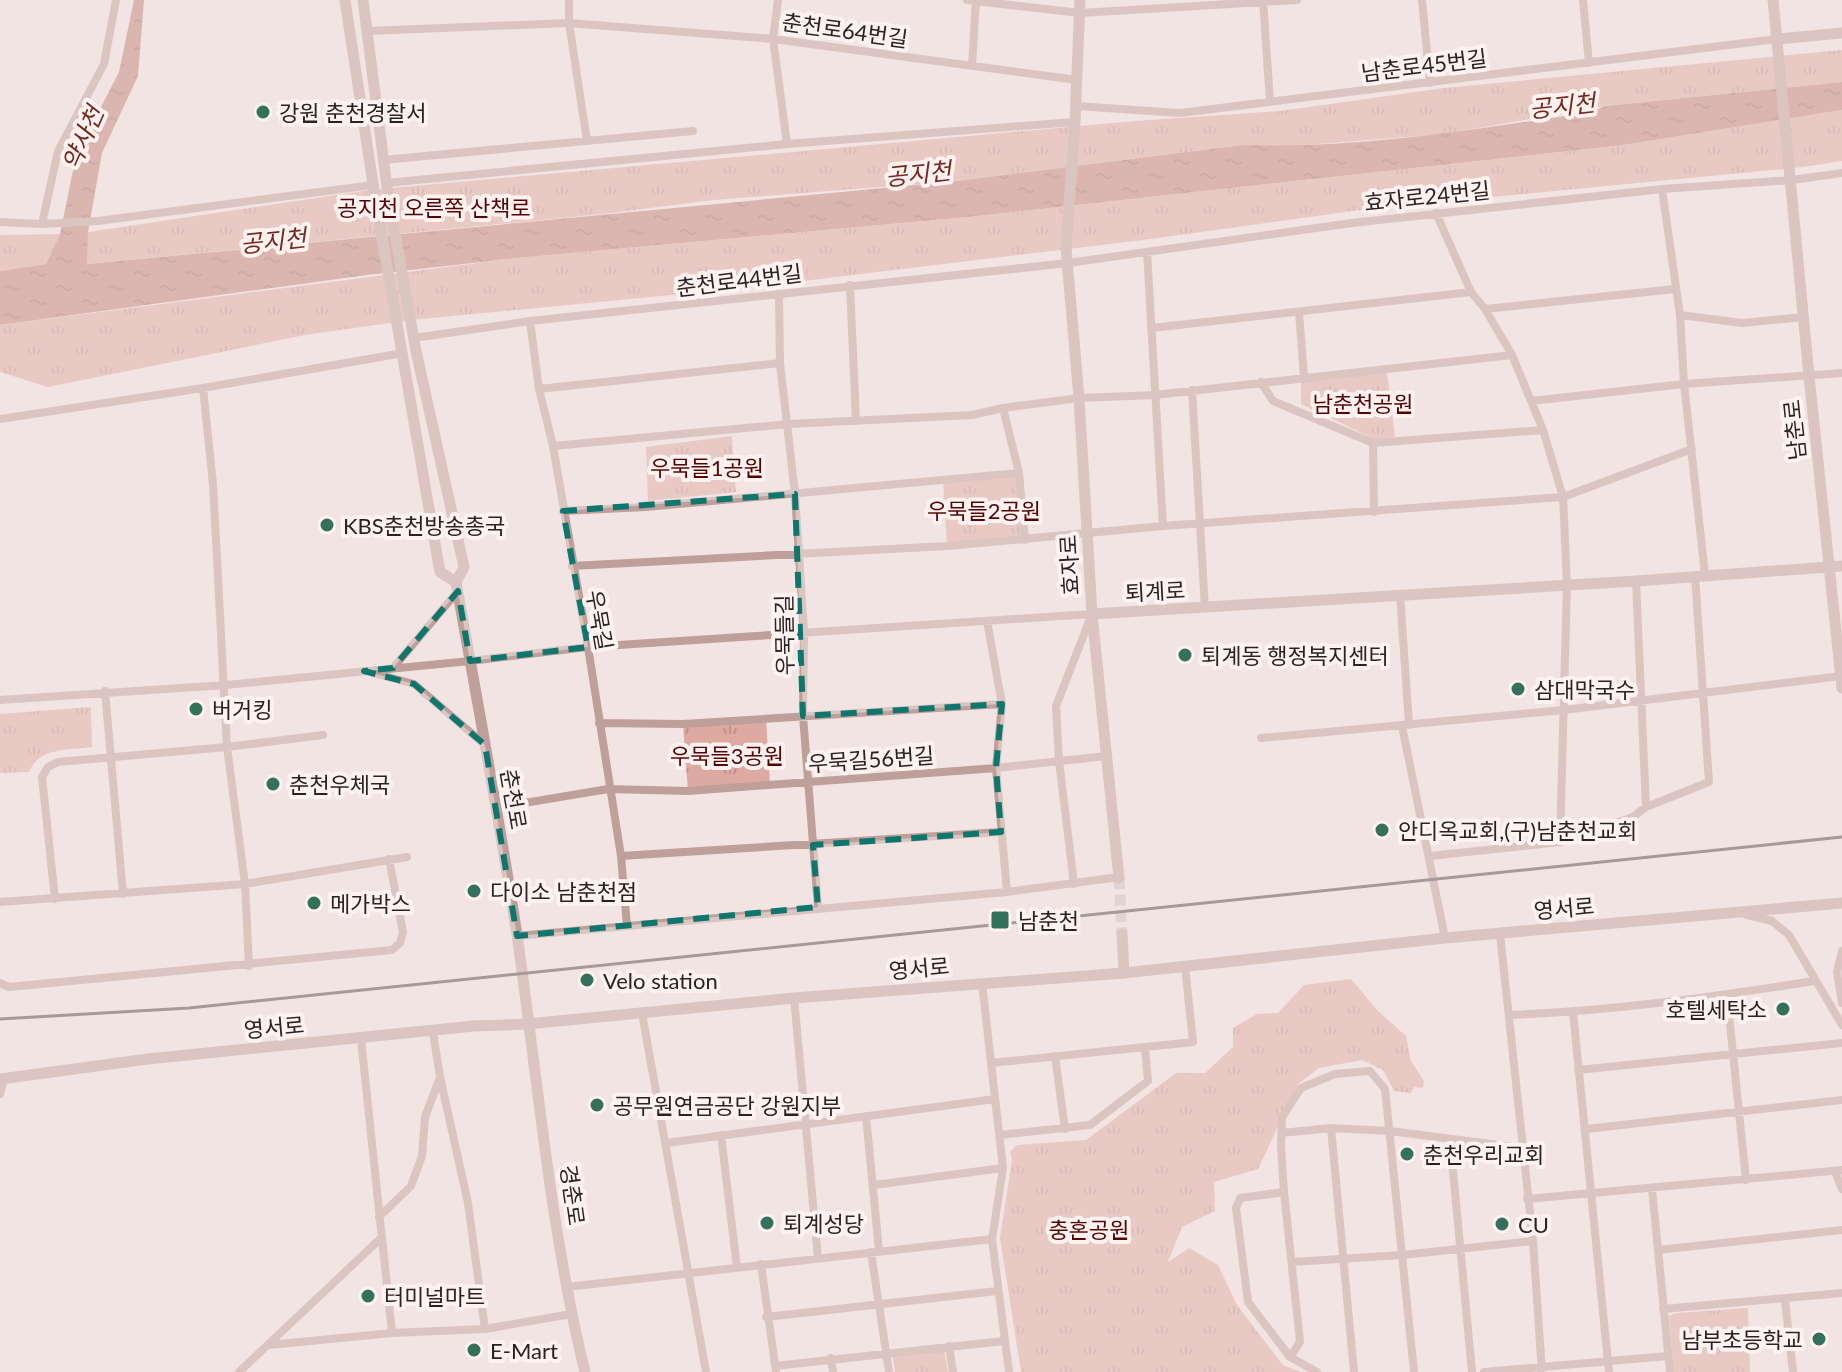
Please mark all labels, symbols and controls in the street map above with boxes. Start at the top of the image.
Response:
street label: 춘천로64번길 [780,8,910,52]
street label: 남춘로45번길 [1359,44,1489,86]
water label: 공지천 [1528,87,1599,123]
water label: 약사천 [55,99,110,174]
place label: 강원 춘천경찰서 [279,99,426,126]
marker: 강원 춘천경찰서 [254,103,272,121]
water label: 공지천 [884,155,955,191]
street label: 효자로24번길 [1363,176,1491,216]
park label: 공지천 오른쪽 산책로 [337,194,531,221]
water label: 공지천 [239,222,310,258]
street label: 춘천로44번길 [674,259,804,301]
park label: 남춘천공원 [1312,390,1414,417]
street label: 남춘로 [1777,398,1811,462]
park label: 우묵들1공원 [650,454,764,481]
park label: 우묵들2공원 [927,497,1041,524]
place label: KBS춘천방송총국 [343,512,505,539]
marker: KBS춘천방송총국 [318,516,336,534]
street label: 효자로 [1054,534,1084,596]
street label: 퇴계로 [1124,576,1186,606]
street label: 우묵길 [581,588,619,652]
street label: 우묵들길 [770,594,798,676]
place label: 퇴계동 행정복지센터 [1201,642,1389,669]
marker: 퇴계동 행정복지센터 [1176,646,1194,664]
place label: 삼대막국수 [1534,676,1635,703]
marker: 삼대막국수 [1509,680,1527,698]
place label: 버거킹 [212,696,273,723]
marker: 버거킹 [187,700,205,718]
street label: 우묵길56번길 [807,741,935,777]
park label: 우묵들3공원 [670,742,784,769]
street label: 춘천로 [495,767,533,831]
place label: 춘천우체국 [289,771,390,798]
marker: 춘천우체국 [264,775,282,793]
place label: 안디옥교회,(구)남춘천교회 [1398,817,1637,844]
marker: 안디옥교회,(구)남춘천교회 [1373,821,1391,839]
place label: 다이소 남춘천점 [490,878,637,905]
marker: 다이소 남춘천점 [465,882,483,900]
place label: 메가박스 [330,890,411,917]
street label: 영서로 [1533,892,1595,924]
marker: 메가박스 [305,894,323,912]
place label: 남춘천 [1018,907,1079,934]
marker: 남춘천 [989,909,1011,931]
street label: 영서로 [888,952,950,984]
place label: Velo station [603,967,718,994]
marker: Velo station [578,971,596,989]
place label: 호텔세탁소 [1666,996,1767,1023]
marker: 호텔세탁소 [1774,1000,1792,1018]
street label: 영서로 [243,1011,305,1043]
place label: 공무원연금공단 강원지부 [613,1092,841,1119]
marker: 공무원연금공단 강원지부 [588,1096,606,1114]
place label: 춘천우리교회 [1423,1141,1544,1168]
marker: 춘천우리교회 [1398,1145,1416,1163]
street label: 경춘로 [555,1163,591,1227]
place label: 퇴계성당 [783,1210,864,1237]
place label: CU [1518,1211,1549,1238]
marker: 퇴계성당 [758,1214,776,1232]
marker: CU [1493,1215,1511,1233]
park label: 충혼공원 [1049,1216,1129,1243]
place label: 터미널마트 [384,1283,485,1310]
marker: 터미널마트 [359,1287,377,1305]
place label: 남부초등학교 [1682,1326,1803,1353]
marker: 남부초등학교 [1810,1330,1828,1348]
place label: E-Mart [490,1337,558,1364]
marker: E-Mart [465,1341,483,1359]

